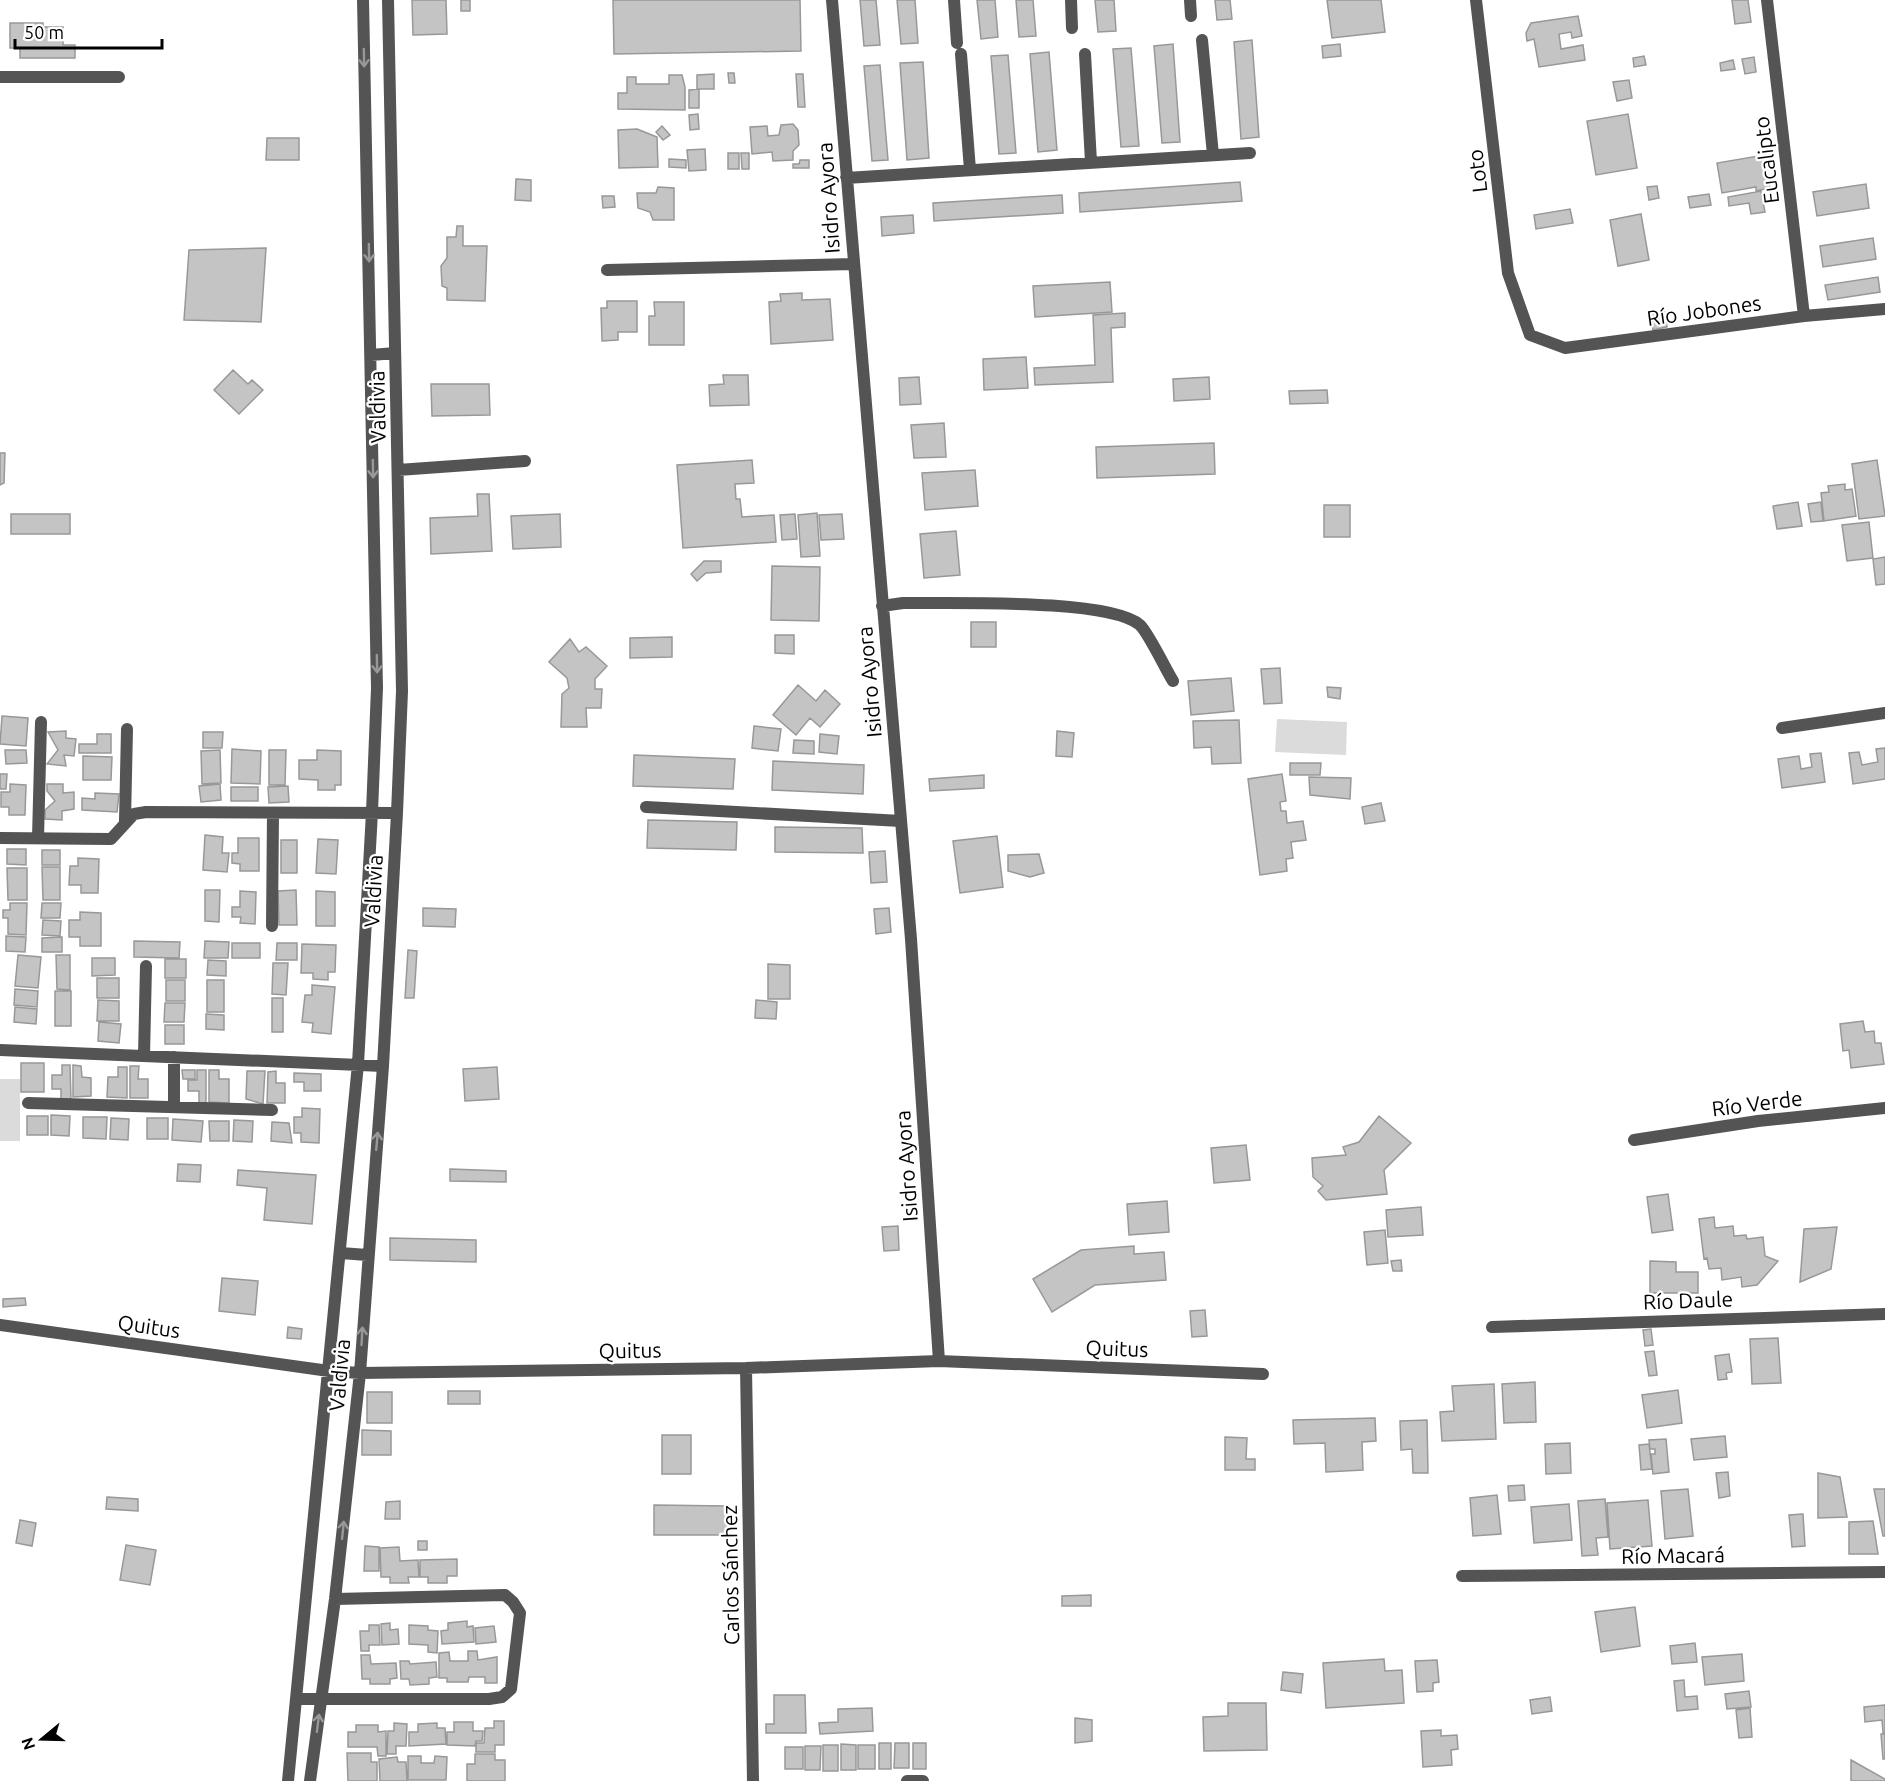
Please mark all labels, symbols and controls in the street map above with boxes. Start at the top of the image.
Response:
scale bar [15,12,162,50]
text: 50 m [24,22,64,42]
one-way arrow [359,48,370,68]
street label: Eucalipto [1749,115,1783,205]
street label: Isidro Ayora [812,142,844,254]
street label: Loto [1462,148,1492,194]
one-way arrow [363,243,374,263]
street label: Río Jobones [1645,290,1763,330]
street label: Valdivia [364,370,390,444]
one-way arrow [367,459,379,479]
street label: Isidro Ayora [852,625,886,739]
one-way arrow [371,654,383,674]
street label: Valdivia [359,854,387,928]
street label: Río Verde [1710,1086,1804,1120]
street label: Isidro Ayora [890,1110,922,1222]
one-way arrow [371,1132,382,1152]
street label: Río Daule [1643,1286,1733,1314]
street label: Quitus [116,1310,182,1342]
one-way arrow [357,1326,368,1346]
street label: Quitus [1085,1335,1149,1361]
street label: Quitus [598,1337,662,1363]
street label: Valdivia [324,1338,354,1412]
street label: Carlos Sánchez [717,1505,743,1645]
one-way arrow [338,1520,349,1540]
street label: Río Macará [1621,1542,1725,1568]
north arrow [12,1709,72,1769]
one-way arrow [313,1714,324,1733]
text: N [17,1735,38,1752]

